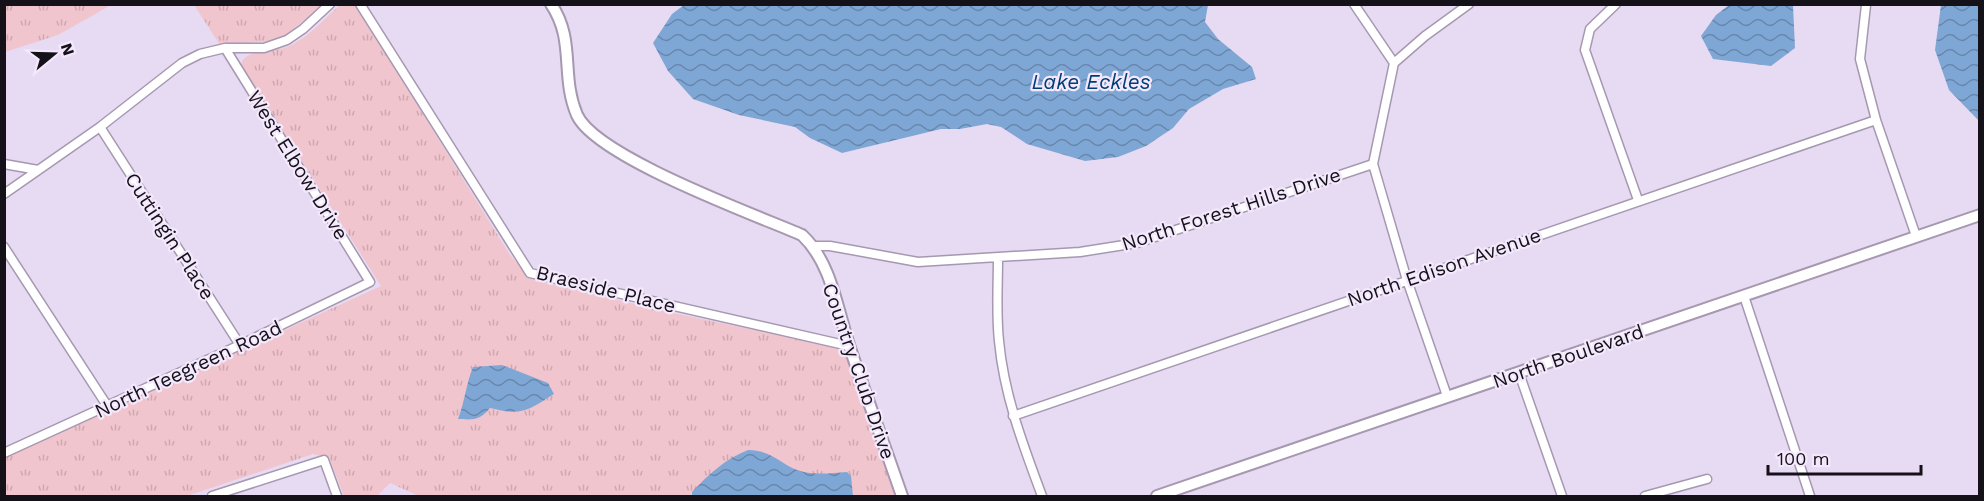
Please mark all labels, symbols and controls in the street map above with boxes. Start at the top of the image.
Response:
north arrow [24,24,84,84]
text: N [57,41,79,58]
water label: Lake Eckles [1031,69,1151,94]
street label: West Elbow Drive [242,86,354,244]
street label: North Forest Hills Drive [1118,162,1344,256]
street label: Cuttingin Place [120,168,220,304]
street label: North Edison Avenue [1344,223,1544,311]
street label: Braeside Place [534,260,678,318]
street label: Country Club Drive [818,280,900,462]
street label: North Teegreen Road [91,315,285,423]
street label: North Boulevard [1489,319,1647,393]
scale bar [1768,438,1921,476]
text: 100 m [1777,448,1830,469]

